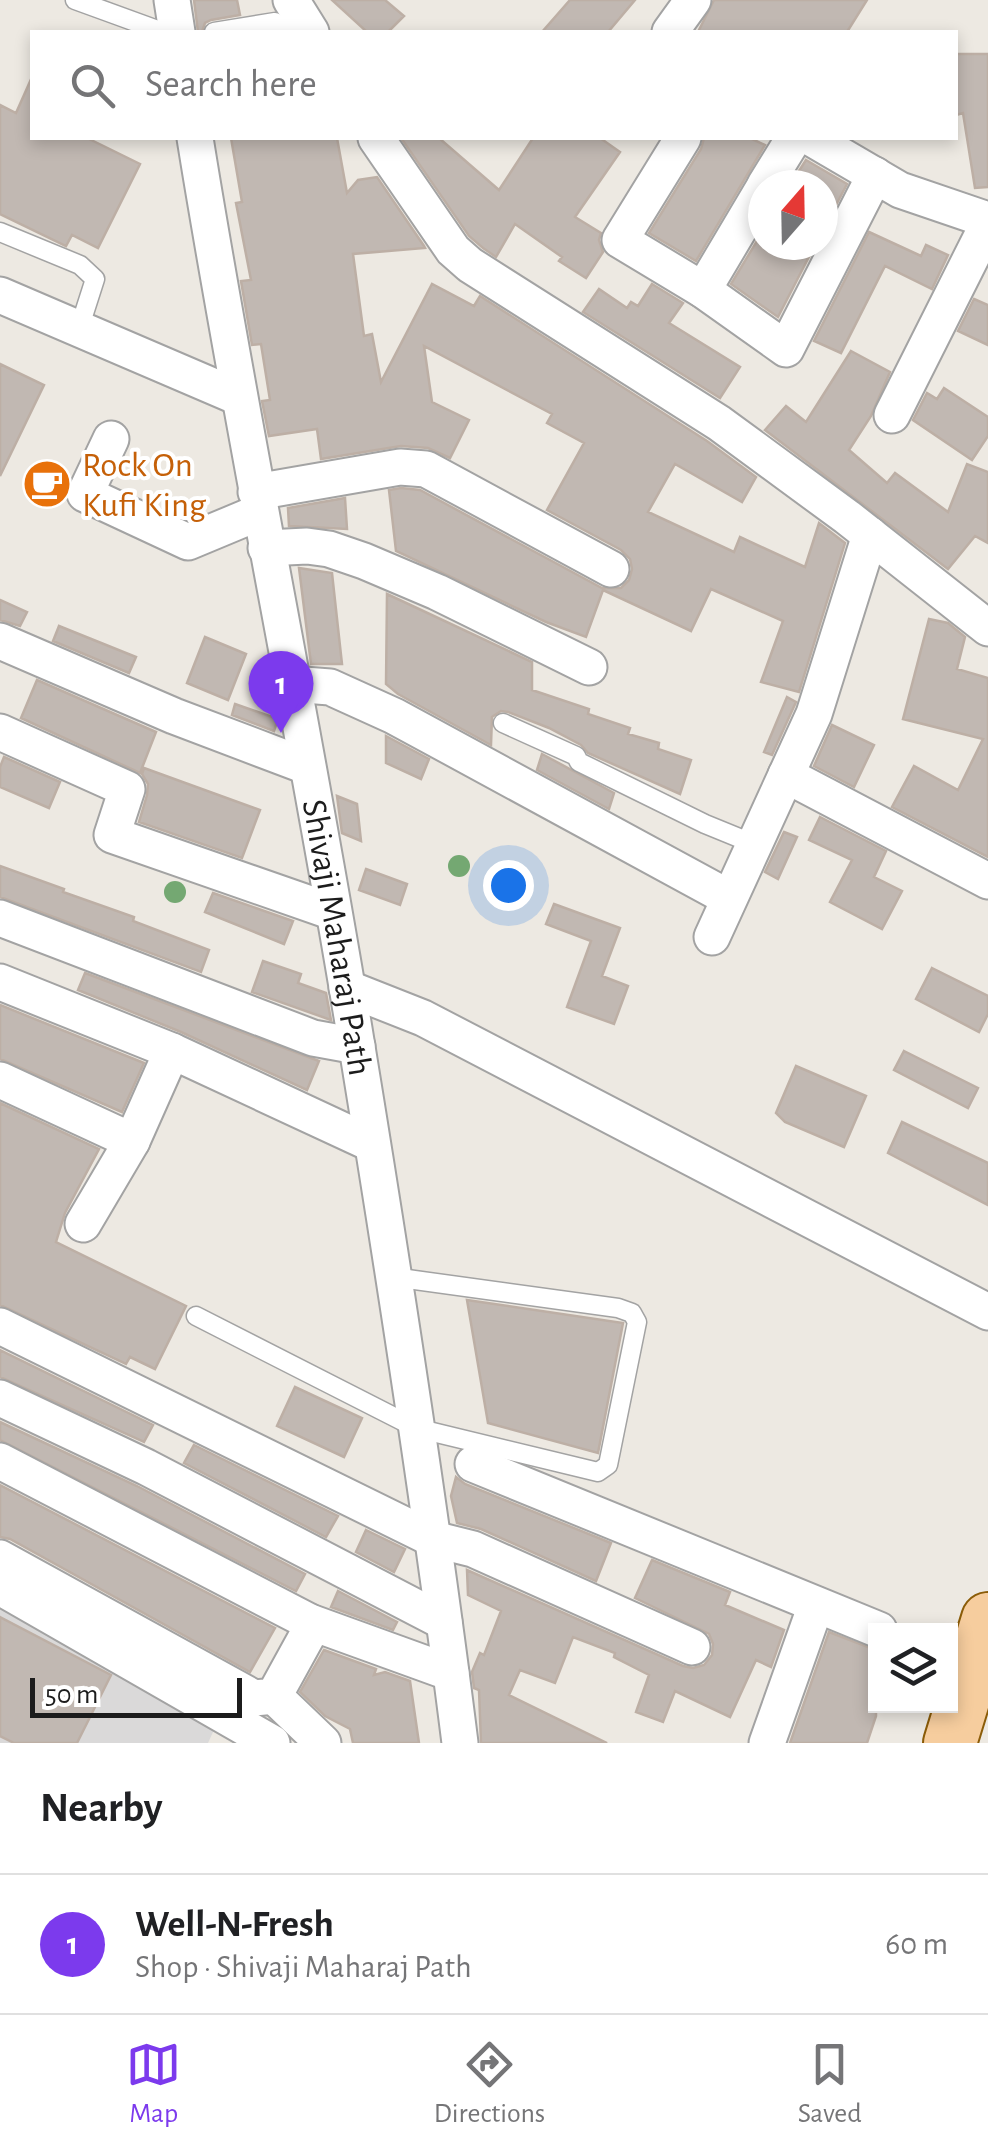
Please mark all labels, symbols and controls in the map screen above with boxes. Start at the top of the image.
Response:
search box [30,30,958,140]
icon: search [65,58,120,113]
text: Search here [145,66,317,104]
north arrow [748,170,838,260]
place label: Rock On Kufi King [82,448,206,523]
cafe icon: Rock On Kufi King [21,458,73,510]
pin: 1 [248,650,314,733]
street label: Shivaji Maharaj Path [296,797,377,1078]
your location [483,860,534,911]
map controls [868,1623,958,1713]
button: layers [868,1623,958,1713]
scale bar [30,1673,242,1718]
text: 50 m [45,1681,99,1709]
text: Nearby [40,1787,163,1829]
text: Well-N-Fresh [135,1906,334,1944]
text: 1 [67,1928,78,1960]
text: 60 m [885,1928,948,1960]
text: Shop · Shivaji Maharaj Path [135,1951,472,1983]
tab: Map [126,2037,181,2131]
tab: Directions [434,2037,545,2131]
tab: Saved [798,2037,862,2131]

